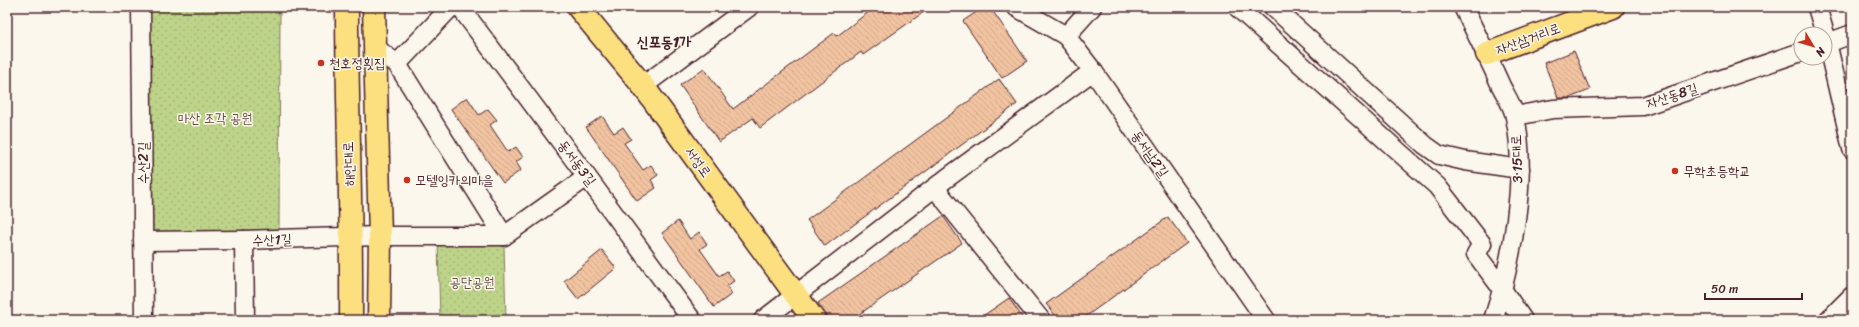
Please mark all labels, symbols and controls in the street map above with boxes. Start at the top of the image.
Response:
street label: 자산삼거리로 [1492,16,1564,62]
north arrow [1793,26,1833,66]
district label: 신포동1가 [637,29,692,55]
text: N [1810,42,1831,61]
place label: 천호정횟집 [329,51,385,76]
marker: 천호정횟집 [316,58,326,68]
street label: 자산동8길 [1643,76,1702,116]
park label: 마산 조각 공원 [178,106,252,131]
street label: 동서남2길 [1125,125,1176,184]
street label: 동서동3길 [551,134,603,192]
street label: 3·15대로 [1504,134,1530,184]
street label: 수산2길 [131,141,156,184]
street label: 해안대로 [336,141,362,187]
street label: 서성로 [678,141,718,183]
place label: 무학초등학교 [1683,159,1751,184]
marker: 무학초등학교 [1670,166,1680,176]
place label: 모텔잉카의마을 [415,168,494,193]
marker: 모텔잉카의마을 [402,175,412,185]
street label: 수산1길 [252,227,293,253]
park label: 공단공원 [449,270,495,295]
scale bar [1705,275,1802,301]
text: 50 m [1711,278,1738,300]

